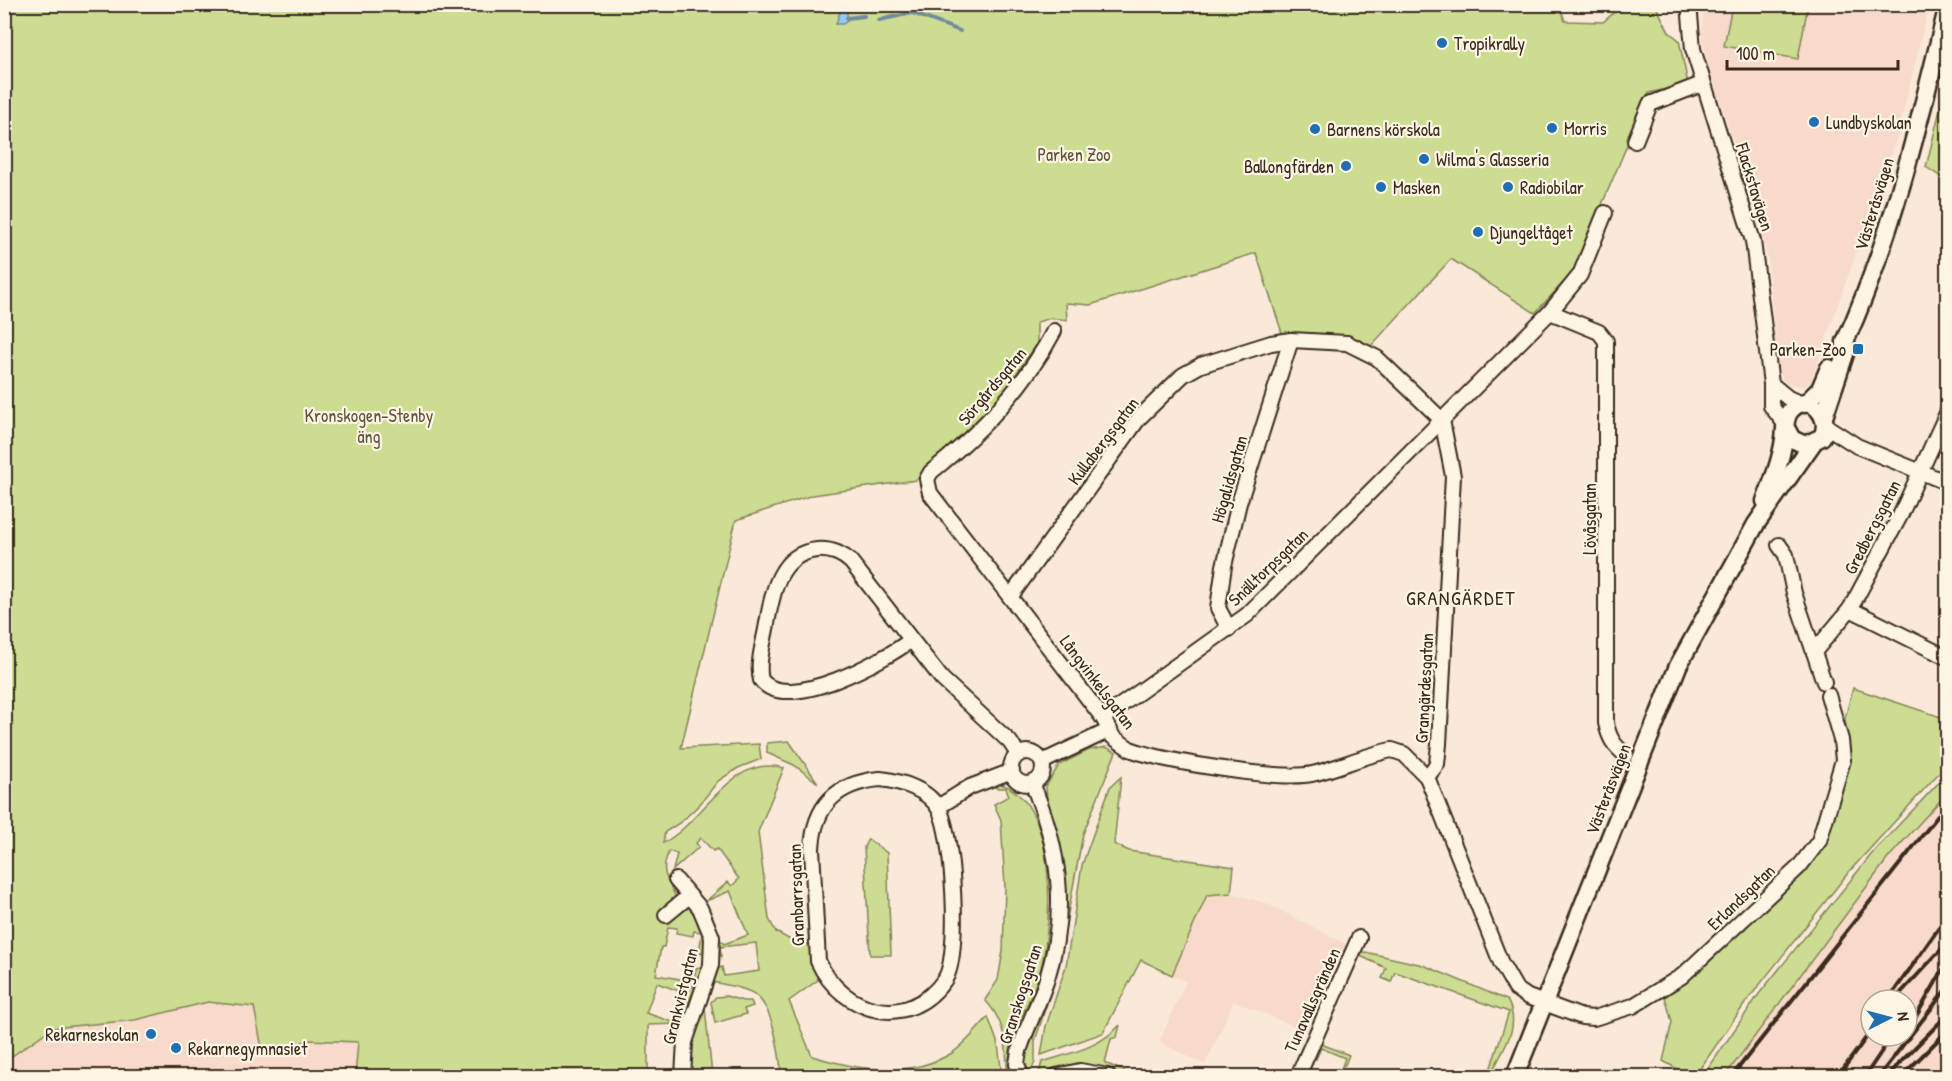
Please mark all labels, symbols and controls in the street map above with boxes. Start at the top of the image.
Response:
place label: Tropikrally [1454,31,1526,56]
scale bar [1727,33,1898,71]
marker: Tropikrally [1435,36,1449,50]
text: 100 m [1736,41,1775,66]
place label: Lundbyskolan [1826,110,1912,135]
marker: Lundbyskolan [1807,115,1821,129]
place label: Morris [1564,116,1607,141]
place label: Barnens körskola [1327,117,1440,142]
marker: Morris [1545,121,1559,135]
marker: Barnens körskola [1308,122,1322,136]
street label: Flackstavägen [1729,139,1780,234]
park label: Parken Zoo [1037,142,1111,167]
place label: Wilma's Glasseria [1436,147,1549,172]
marker: Wilma's Glasseria [1417,152,1431,166]
place label: Ballongfärden [1244,154,1334,179]
street label: Västeråsvägen [1848,154,1900,254]
marker: Ballongfärden [1339,159,1353,173]
place label: Masken [1393,175,1440,200]
place label: Radiobilar [1520,175,1584,200]
marker: Masken [1374,180,1388,194]
marker: Radiobilar [1501,180,1515,194]
place label: Djungeltåget [1490,220,1573,245]
marker: Djungeltåget [1471,225,1485,239]
place label: Parken-Zoo [1770,337,1846,362]
street label: Sörgårdsgatan [952,342,1032,430]
marker: Parken-Zoo [1851,342,1865,356]
street label: Kullabergsgatan [1062,392,1144,490]
park label: Kronskogen-Stenby äng [305,403,434,449]
street label: Högalidsgatan [1205,432,1253,526]
street label: Gredbergsgatan [1838,476,1906,578]
street label: Lövåsgatan [1577,483,1602,555]
street label: Snälltorpsgatan [1222,522,1314,612]
district label: GRANGÄRDET [1406,584,1516,611]
street label: Långvinkelsgatan [1054,630,1142,734]
street label: Grangärdesgatan [1409,632,1439,744]
street label: Västeråsvägen [1579,740,1637,838]
street label: Granbarrsgatan [782,843,810,947]
street label: Erlandsgatan [1702,858,1780,936]
street label: Granskogsgatan [992,941,1048,1047]
street label: Tunavallsgränden [1278,944,1346,1056]
street label: Grankvistgatan [656,945,704,1047]
north arrow [1859,988,1919,1048]
text: N [1893,1011,1915,1022]
place label: Rekarneskolan [45,1022,139,1047]
marker: Rekarneskolan [144,1027,158,1041]
place label: Rekarnegymnasiet [188,1036,308,1061]
marker: Rekarnegymnasiet [169,1041,183,1055]

